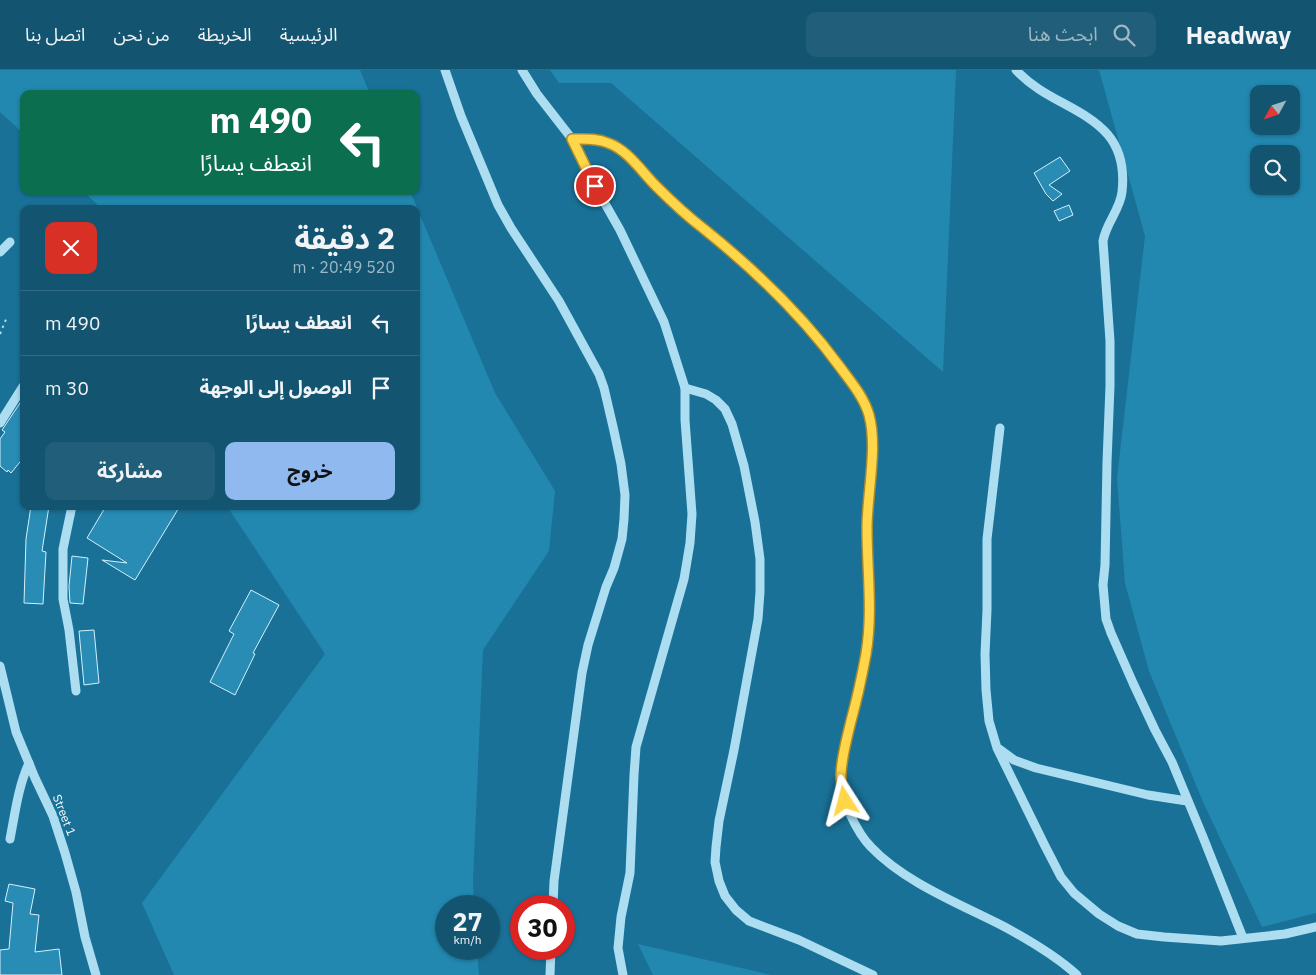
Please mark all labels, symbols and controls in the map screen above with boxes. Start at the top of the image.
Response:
search box [806,12,1156,57]
text: Headway [1186,19,1291,51]
icon: search [1110,21,1138,49]
text: ابحث هنا [1028,22,1098,46]
text: اتصل بنا [25,23,85,46]
text: من نحن [113,23,170,46]
text: الخريطة [198,23,252,46]
text: الرئيسية [280,23,338,46]
north arrow [1250,85,1300,135]
map controls [1250,85,1300,195]
text: 490 m [209,97,312,143]
icon: left [330,110,395,175]
button: search [1250,145,1300,195]
text: انعطف يسارًا [200,148,312,177]
pin [574,165,616,207]
icon: arrive [581,172,609,200]
text: 2 دقيقة [294,218,395,257]
button: close [45,222,97,274]
text: 520 m · 20:49 [293,257,395,277]
icon: left [367,309,395,337]
text: انعطف يسارًا [245,310,352,334]
text: 490 m [45,311,100,335]
icon: arrive [367,374,395,402]
text: الوصول إلى الوجهة [200,375,352,399]
text: 30 m [45,376,89,400]
button: مشاركة [45,442,215,500]
button: خروج [225,442,395,500]
position arrow [818,774,870,826]
street label: Street 1 [50,792,79,838]
speed limit sign: 30 [510,895,575,960]
text: 27 [452,905,483,938]
text: km/h [453,932,482,947]

